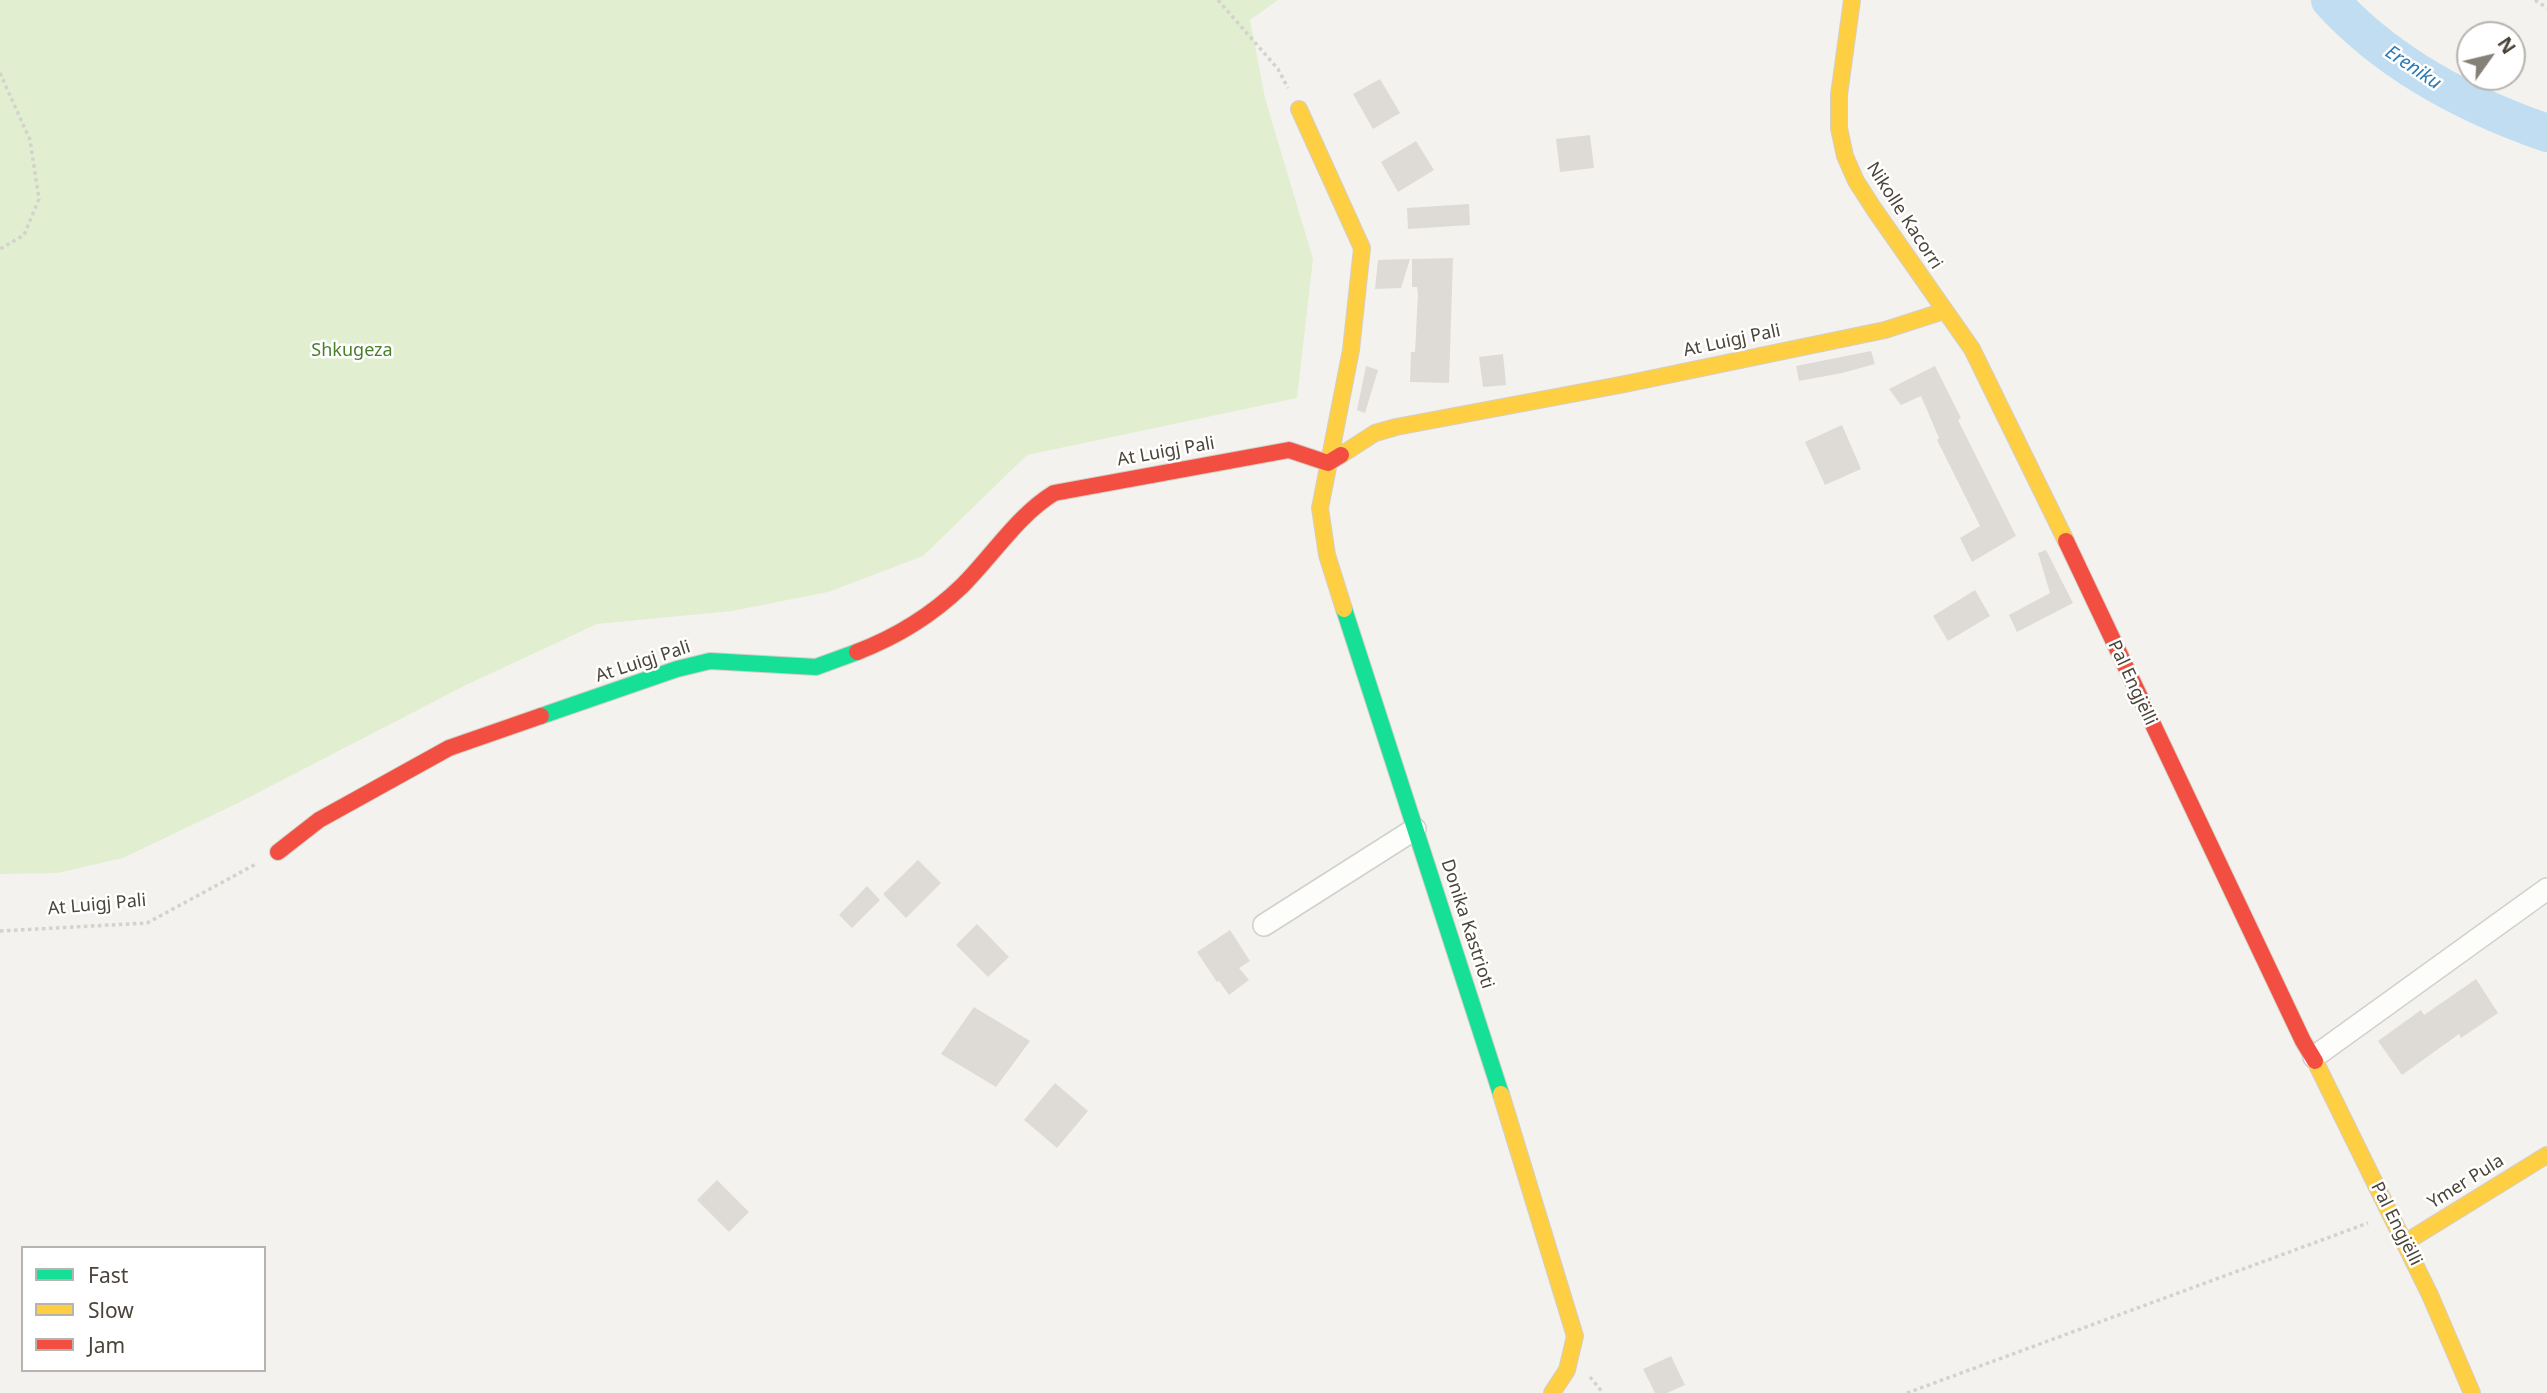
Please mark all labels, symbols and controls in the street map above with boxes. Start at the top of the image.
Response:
north arrow [2456,21,2526,91]
text: N [2492,32,2522,59]
water label: Ereniku [2381,41,2445,95]
street label: Nikolle Kacorri [1861,158,1947,274]
street label: At Luigj Pali [1682,320,1782,362]
park label: Shkugeza [311,340,393,362]
street label: At Luigj Pali [1116,433,1216,471]
street label: At Luigj Pali [593,637,693,687]
street label: Pal Engjëlli [2103,637,2161,729]
street label: Donika Kastrioti [1436,857,1498,991]
street label: At Luigj Pali [47,890,147,920]
street label: Ymer Pula [2424,1150,2508,1214]
street label: Pal Engjëlli [2366,1178,2426,1270]
legend [21,1246,266,1372]
text: Fast [88,1261,128,1289]
text: Slow [88,1296,134,1324]
text: Jam [88,1331,125,1359]

